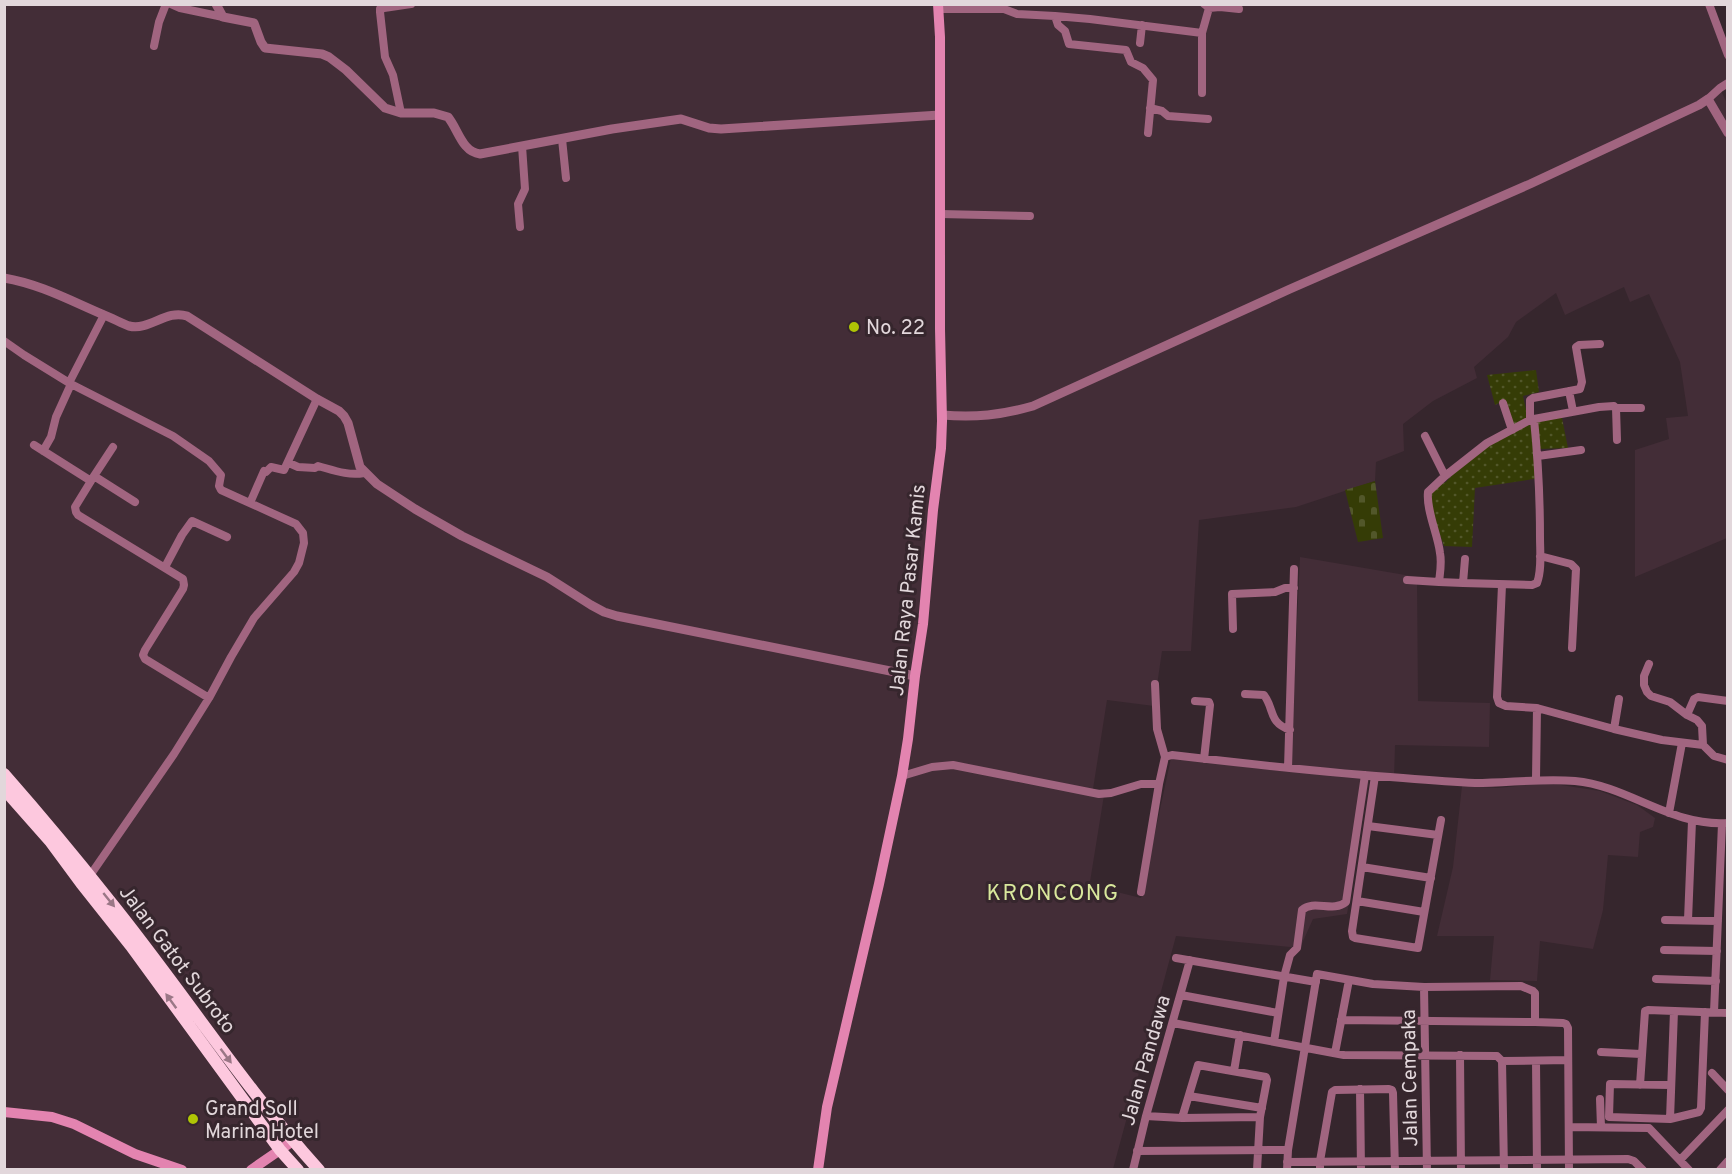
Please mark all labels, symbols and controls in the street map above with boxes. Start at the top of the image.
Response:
place label: No. 22 [866,316,925,342]
marker: No. 22 [847,320,861,334]
street label: Jalan Raya Pasar Kamis [885,483,933,697]
street label: Jalan Gatot Subroto [112,881,241,1040]
district label: KRONCONG [986,881,1120,908]
one-way arrow [102,892,115,908]
street label: Jalan Pandawa [1116,992,1178,1129]
one-way arrow [166,993,178,1008]
street label: Jalan Cempaka [1397,1009,1425,1147]
one-way arrow [220,1047,232,1063]
place label: Grand Soll Marina Hotel [205,1097,319,1146]
marker: Grand Soll Marina Hotel [186,1112,200,1126]

